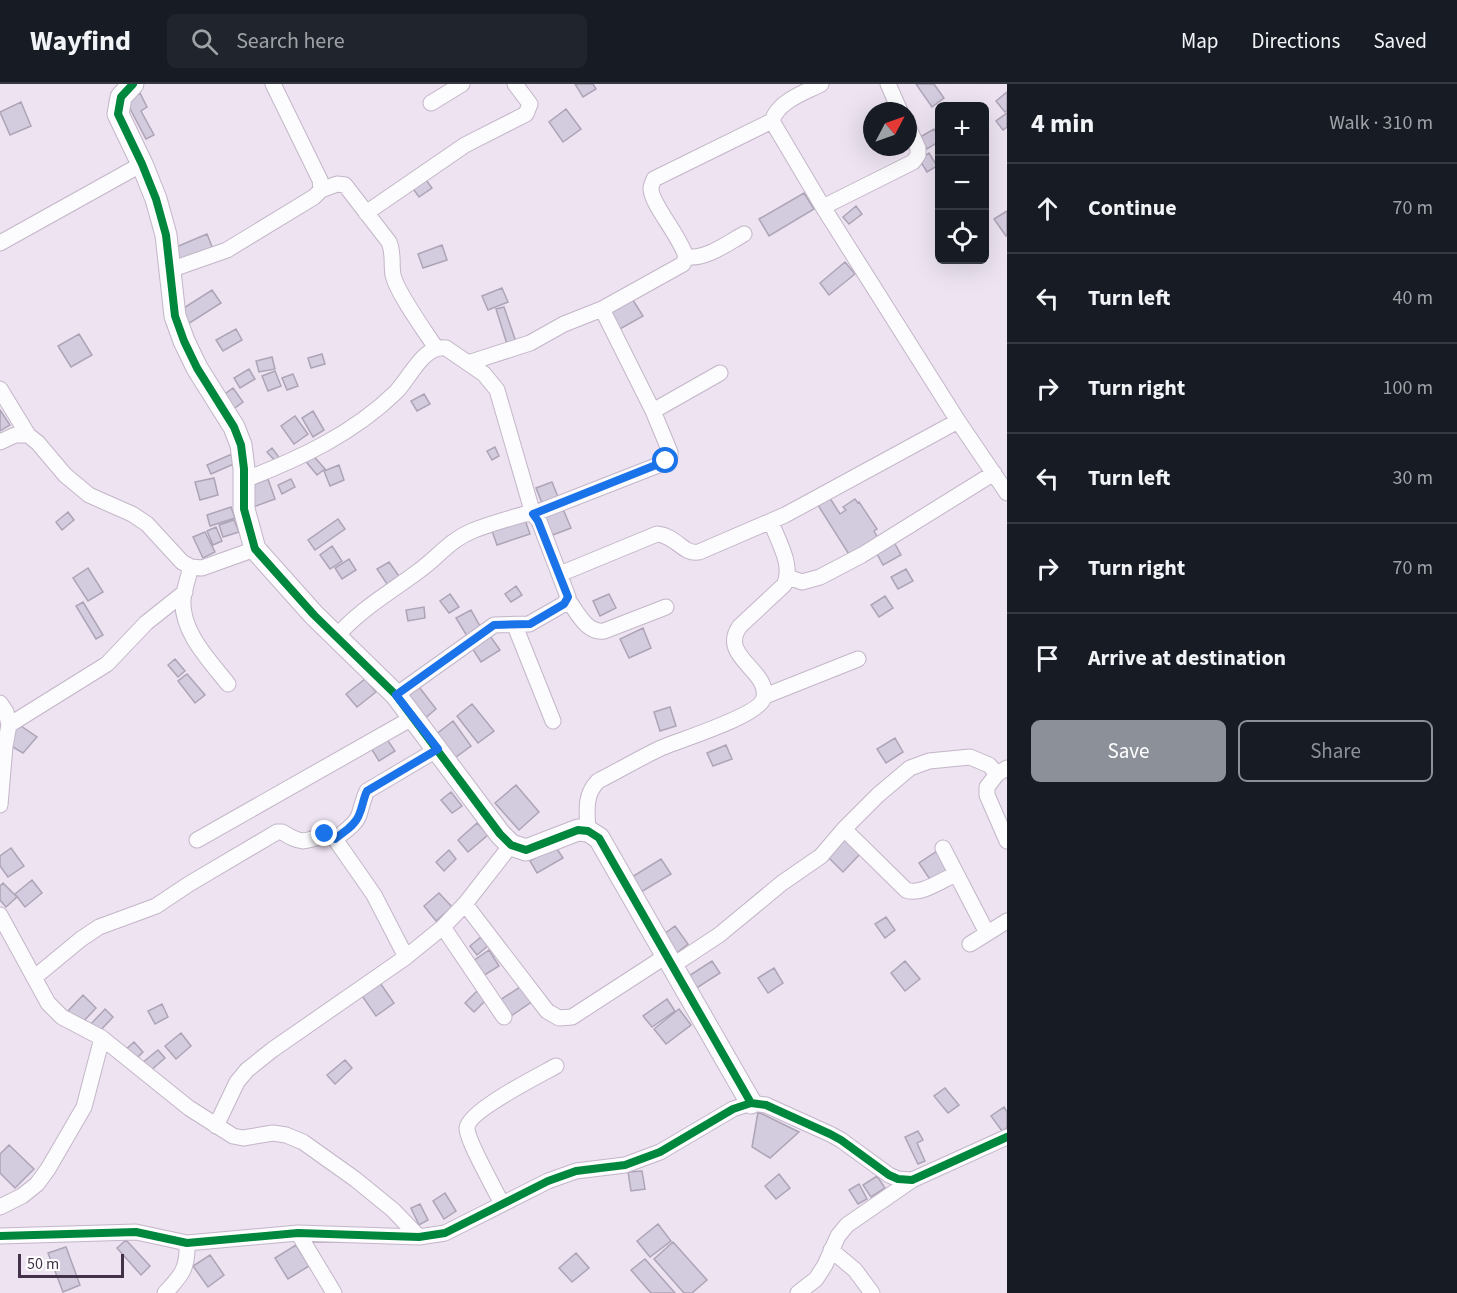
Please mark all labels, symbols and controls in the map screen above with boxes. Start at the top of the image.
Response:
search box [167,14,587,68]
text: Wayfind [30,21,131,61]
icon: search [188,25,221,58]
text: Search here [236,25,345,57]
text: Map [1181,26,1219,56]
text: Directions [1252,26,1340,56]
text: Saved [1373,26,1427,56]
north arrow [863,102,917,156]
map controls [935,102,989,264]
button: + [935,102,989,156]
text: 4 min [1031,105,1094,142]
text: Walk · 310 m [1329,109,1433,137]
button: − [935,156,989,210]
icon: ahead [1031,192,1064,225]
text: Continue [1088,192,1177,224]
text: 70 m [1393,194,1433,222]
button: locate [935,210,989,264]
icon: left [1031,282,1064,315]
text: Turn left [1088,282,1170,314]
text: 40 m [1393,284,1433,312]
icon: right [1031,372,1064,405]
text: Turn right [1088,372,1185,404]
text: 100 m [1383,374,1433,402]
route start [652,447,678,473]
icon: left [1031,462,1064,495]
text: Turn left [1088,462,1170,494]
text: 30 m [1393,464,1433,492]
icon: right [1031,552,1064,585]
text: Turn right [1088,552,1185,584]
text: 70 m [1393,554,1433,582]
icon: arrive [1031,642,1064,675]
text: Arrive at destination [1088,642,1286,674]
button: Save [1031,720,1226,782]
button: Share [1238,720,1433,782]
route end [311,820,337,846]
scale bar [18,1251,124,1278]
text: 50 m [27,1253,59,1275]

